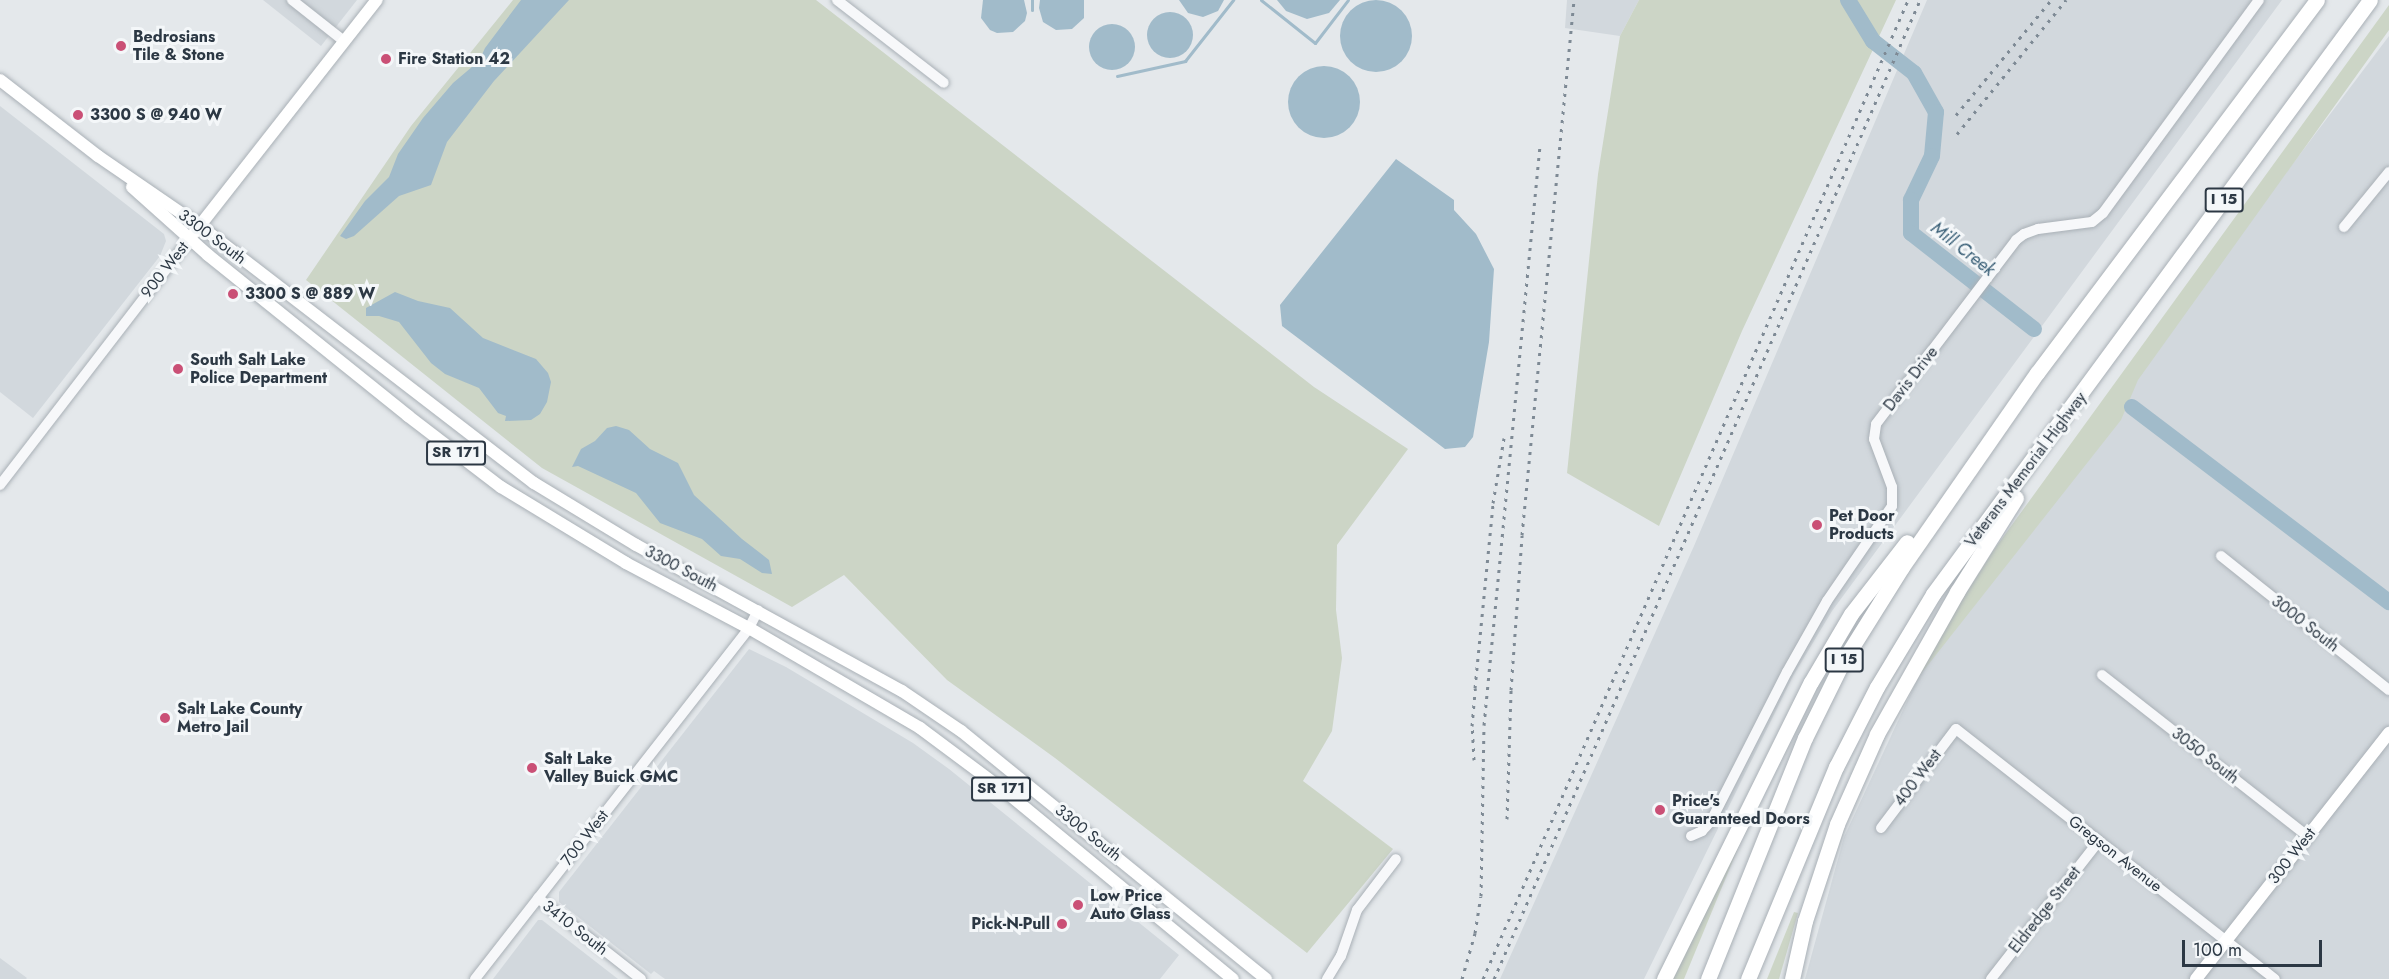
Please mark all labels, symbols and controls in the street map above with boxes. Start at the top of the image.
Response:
place label: Bedrosians Tile & Stone [133,27,224,65]
marker: Bedrosians Tile & Stone [114,39,128,53]
place label: Fire Station 42 [398,49,510,69]
marker: Fire Station 42 [379,52,393,66]
place label: 3300 S @ 940 W [90,105,222,125]
marker: 3300 S @ 940 W [71,108,85,122]
road number: I 15 [2204,188,2244,212]
street label: 3300 South [174,205,250,269]
water label: Mill Creek [1927,217,1999,281]
street label: 900 West [137,238,193,302]
place label: 3300 S @ 889 W [245,284,375,304]
marker: 3300 S @ 889 W [226,287,240,301]
street label: Davis Drive [1880,343,1942,415]
place label: South Salt Lake Police Department [190,350,327,388]
marker: South Salt Lake Police Department [171,362,185,376]
street label: Veterans Memorial Highway [1961,389,2091,551]
road number: SR 171 [426,441,486,465]
place label: Pet Door Products [1829,506,1895,544]
marker: Pet Door Products [1810,518,1824,532]
street label: 3300 South [641,542,721,596]
street label: 3000 South [2267,592,2343,656]
road number: I 15 [1824,648,1864,672]
place label: Salt Lake County Metro Jail [177,699,302,737]
marker: Salt Lake County Metro Jail [158,711,172,725]
street label: 3050 South [2168,724,2242,788]
street label: 400 West [1890,746,1946,810]
place label: Salt Lake Valley Buick GMC [544,749,678,787]
marker: Salt Lake Valley Buick GMC [525,761,539,775]
road number: SR 171 [971,777,1031,801]
place label: Price's Guaranteed Doors [1672,791,1810,829]
street label: 3300 South [1051,800,1125,866]
marker: Price's Guaranteed Doors [1653,803,1667,817]
street label: 700 West [557,806,613,870]
street label: Gregson Avenue [2064,812,2166,896]
street label: 300 West [2264,824,2320,888]
street label: Eldredge Street [2005,863,2085,957]
place label: Low Price Auto Glass [1090,886,1171,924]
street label: 3410 South [538,896,612,960]
marker: Low Price Auto Glass [1071,898,1085,912]
place label: Pick-N-Pull [971,914,1050,934]
marker: Pick-N-Pull [1055,917,1069,931]
scale bar [2185,928,2324,966]
text: 100 m [2193,937,2242,963]

